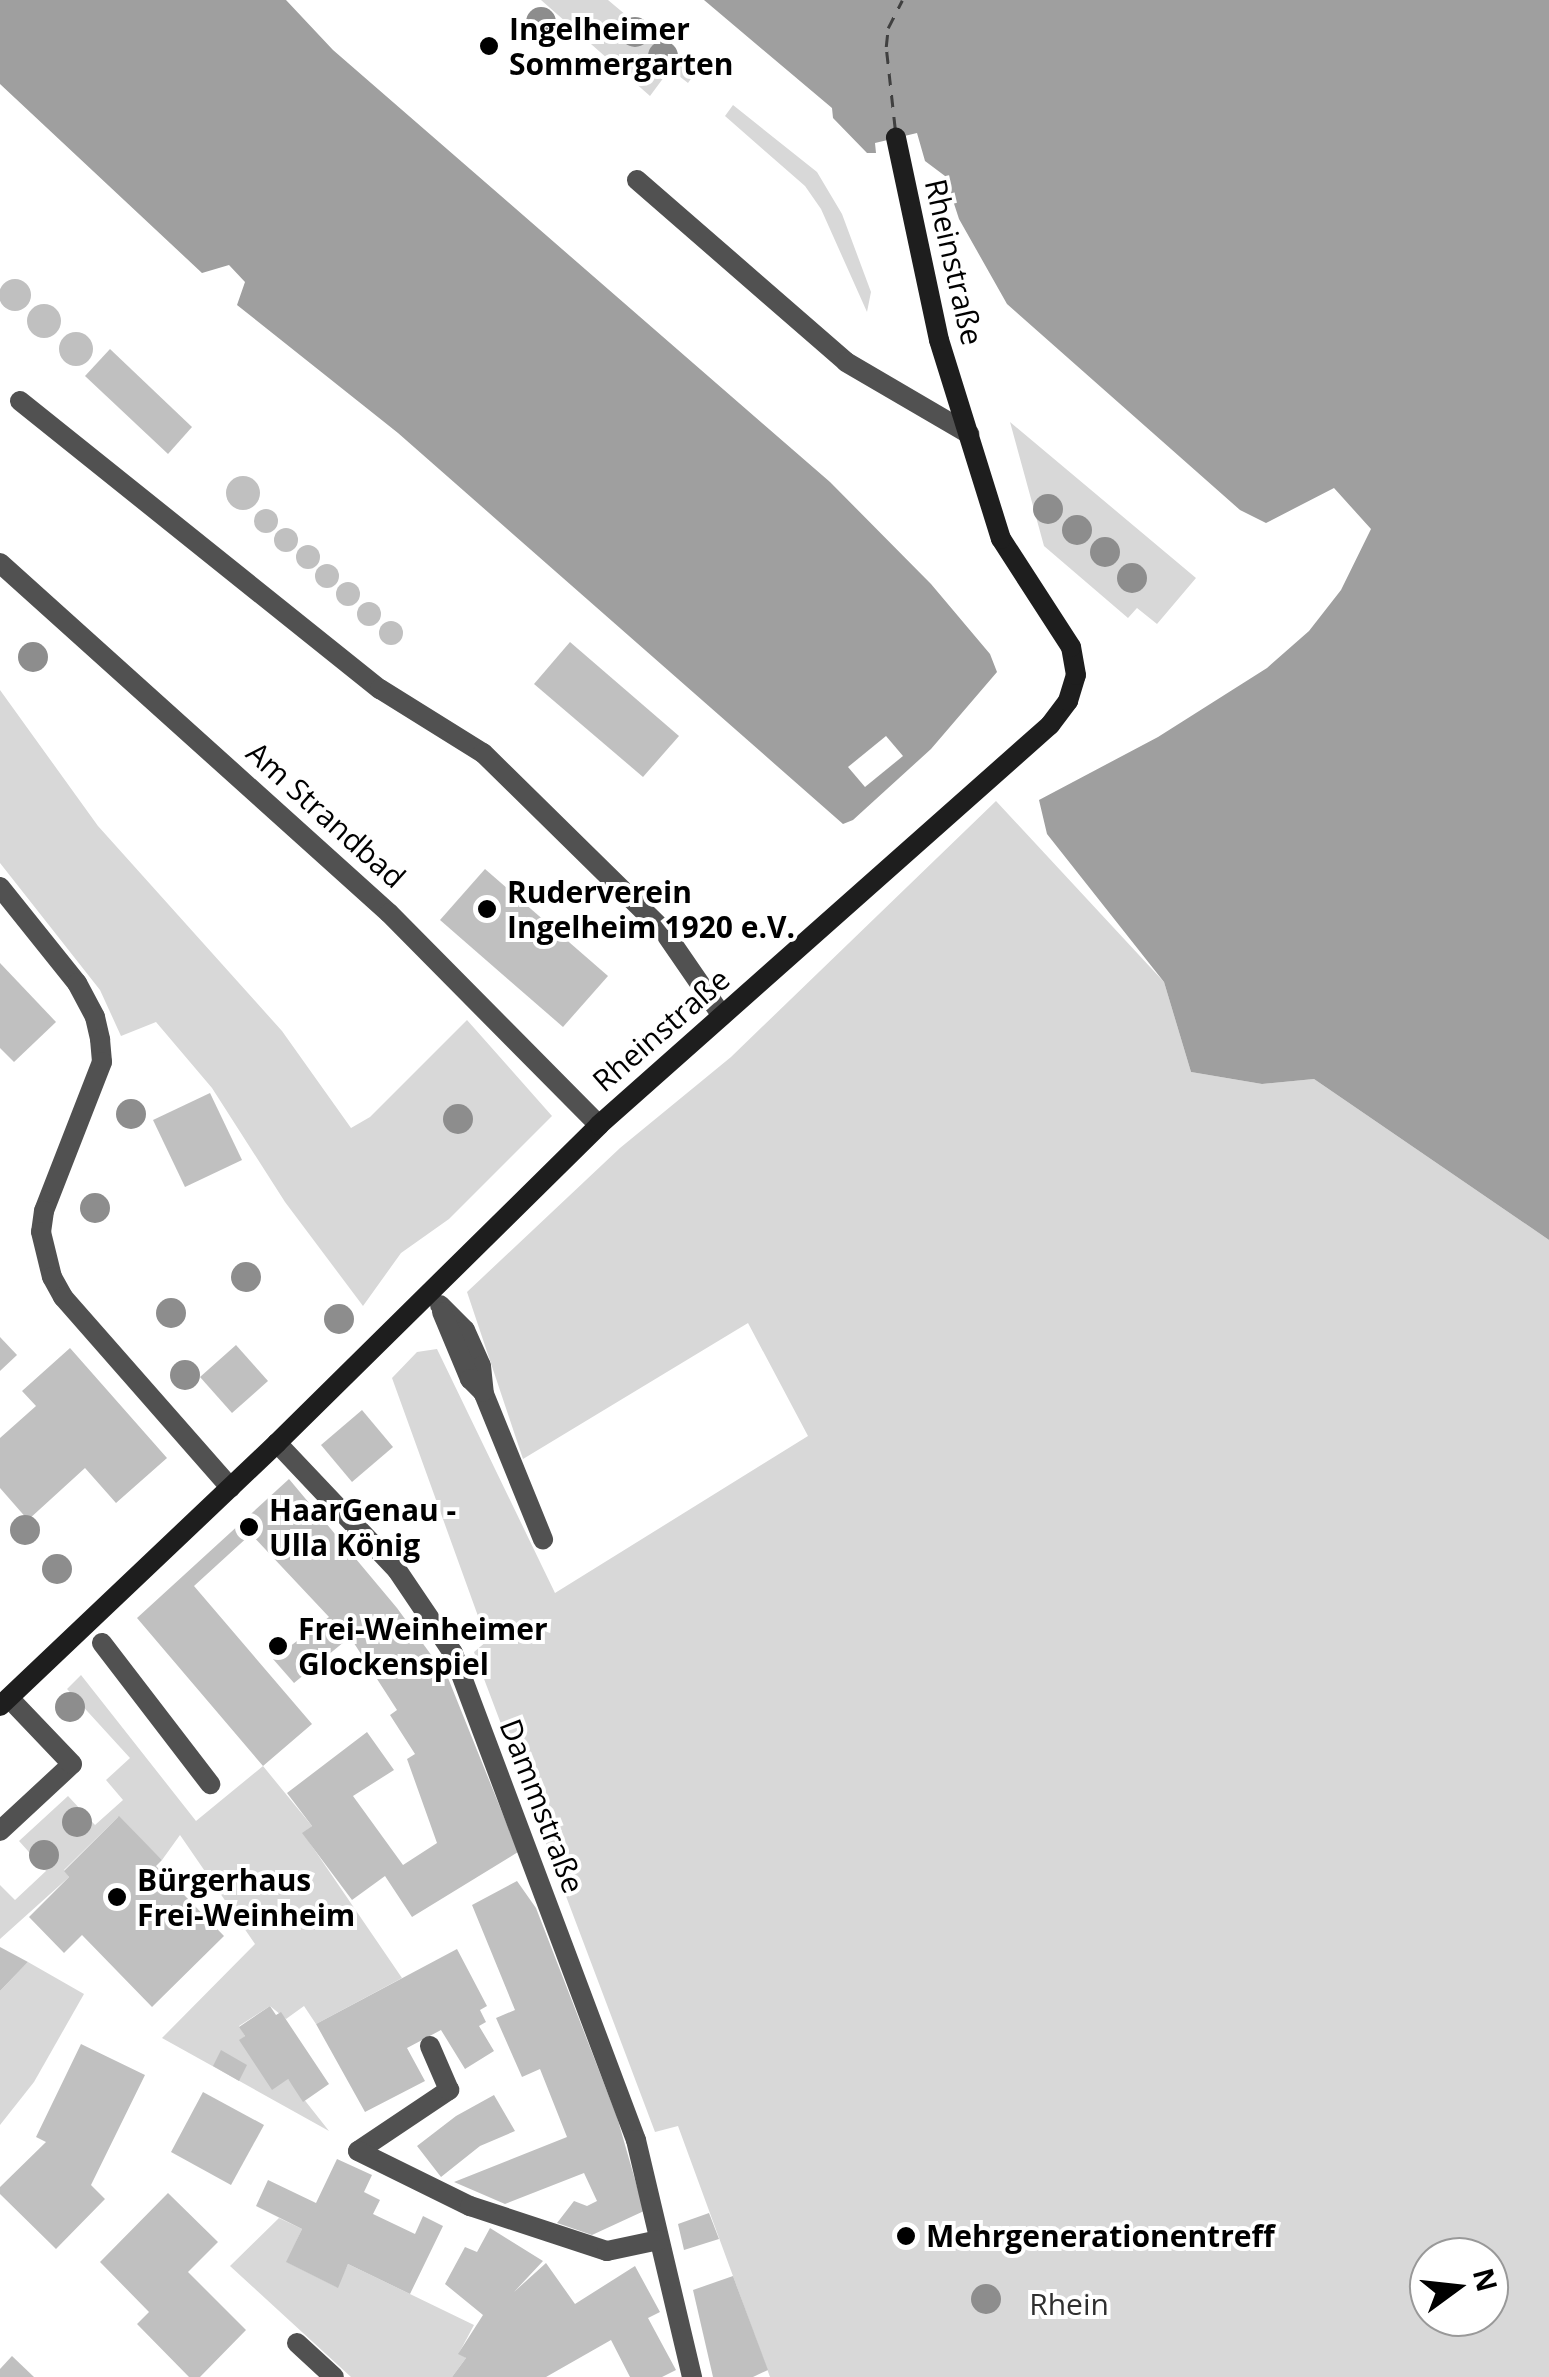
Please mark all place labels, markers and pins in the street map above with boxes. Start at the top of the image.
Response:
place label: Ingelheimer Sommergarten [509,11,734,82]
marker: Ingelheimer Sommergarten [478,35,500,57]
place label: Ruderverein Ingelheim 1920 e.V. [507,874,795,944]
marker: Ruderverein Ingelheim 1920 e.V. [476,898,498,920]
place label: HaarGenau - Ulla König [269,1492,456,1562]
marker: HaarGenau - Ulla König [238,1516,260,1538]
place label: Frei-Weinheimer Glockenspiel [298,1611,548,1682]
marker: Frei-Weinheimer Glockenspiel [267,1635,289,1657]
place label: Bürgerhaus Frei-Weinheim [137,1862,355,1932]
marker: Bürgerhaus Frei-Weinheim [106,1886,128,1908]
place label: Mehrgenerationentreff [926,2218,1275,2254]
marker: Mehrgenerationentreff [895,2225,917,2247]

